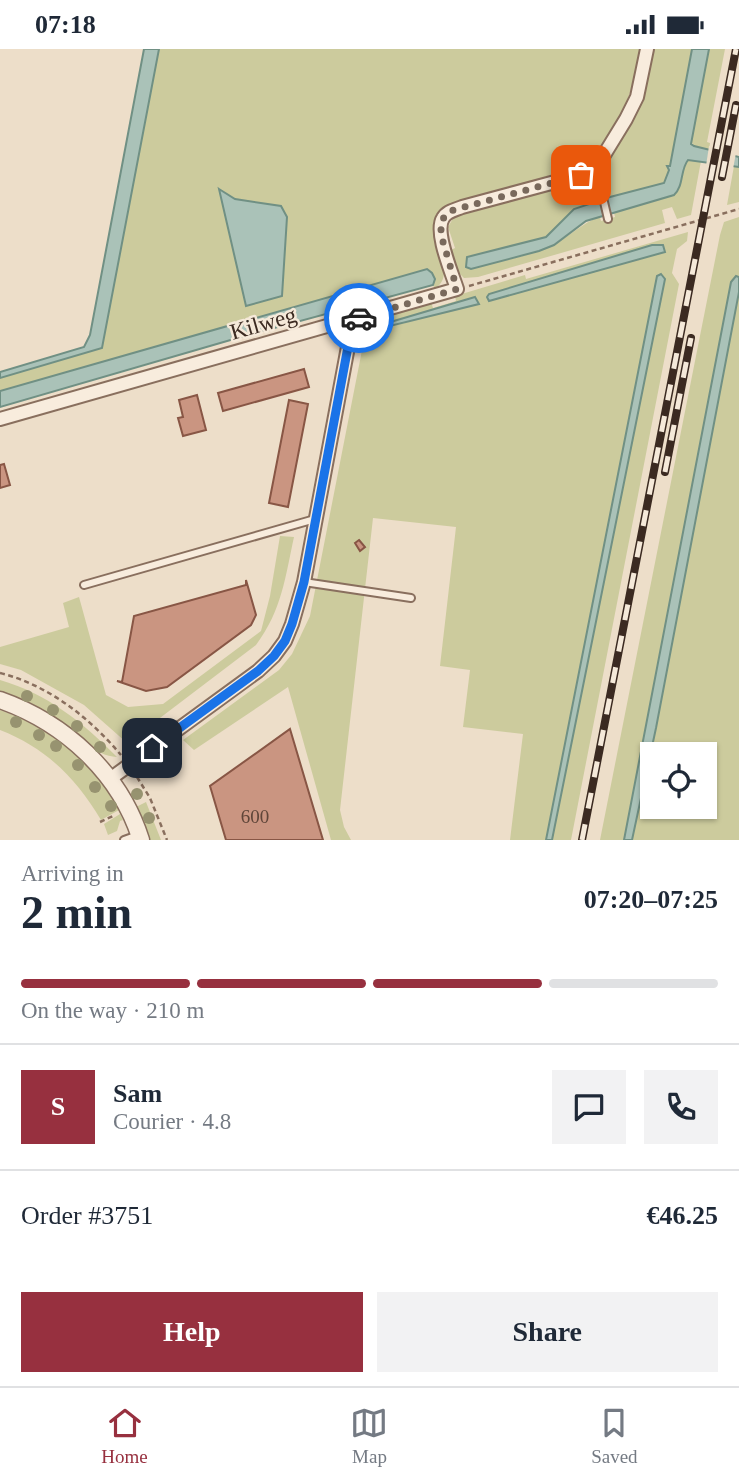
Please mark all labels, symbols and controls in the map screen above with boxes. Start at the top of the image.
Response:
text: 07:18 [35,10,96,39]
pin [551,145,611,205]
icon: bag [562,156,600,194]
courier [324,283,394,353]
icon: car [340,299,378,337]
street label: Kilweg [227,302,300,345]
pin [122,718,182,778]
icon: home [133,729,171,767]
map controls [640,742,717,819]
button: locate [640,742,717,819]
house number: 600 [241,806,269,827]
text: Arriving in [21,861,124,886]
text: 07:20–07:25 [584,885,718,914]
text: 2 min [21,887,132,938]
text: On the way · 210 m [21,998,204,1023]
button: chat [552,1070,626,1144]
button: phone [644,1070,718,1144]
text: Sam [113,1079,162,1108]
text: S [51,1092,65,1121]
text: Courier · 4.8 [113,1109,231,1134]
text: Order #3751 [21,1201,153,1230]
text: €46.25 [647,1201,718,1230]
button: Help [21,1292,363,1372]
button: Share [377,1292,718,1372]
tab: Home [101,1404,148,1468]
tab: Map [350,1404,388,1468]
tab: Saved [591,1404,638,1468]

